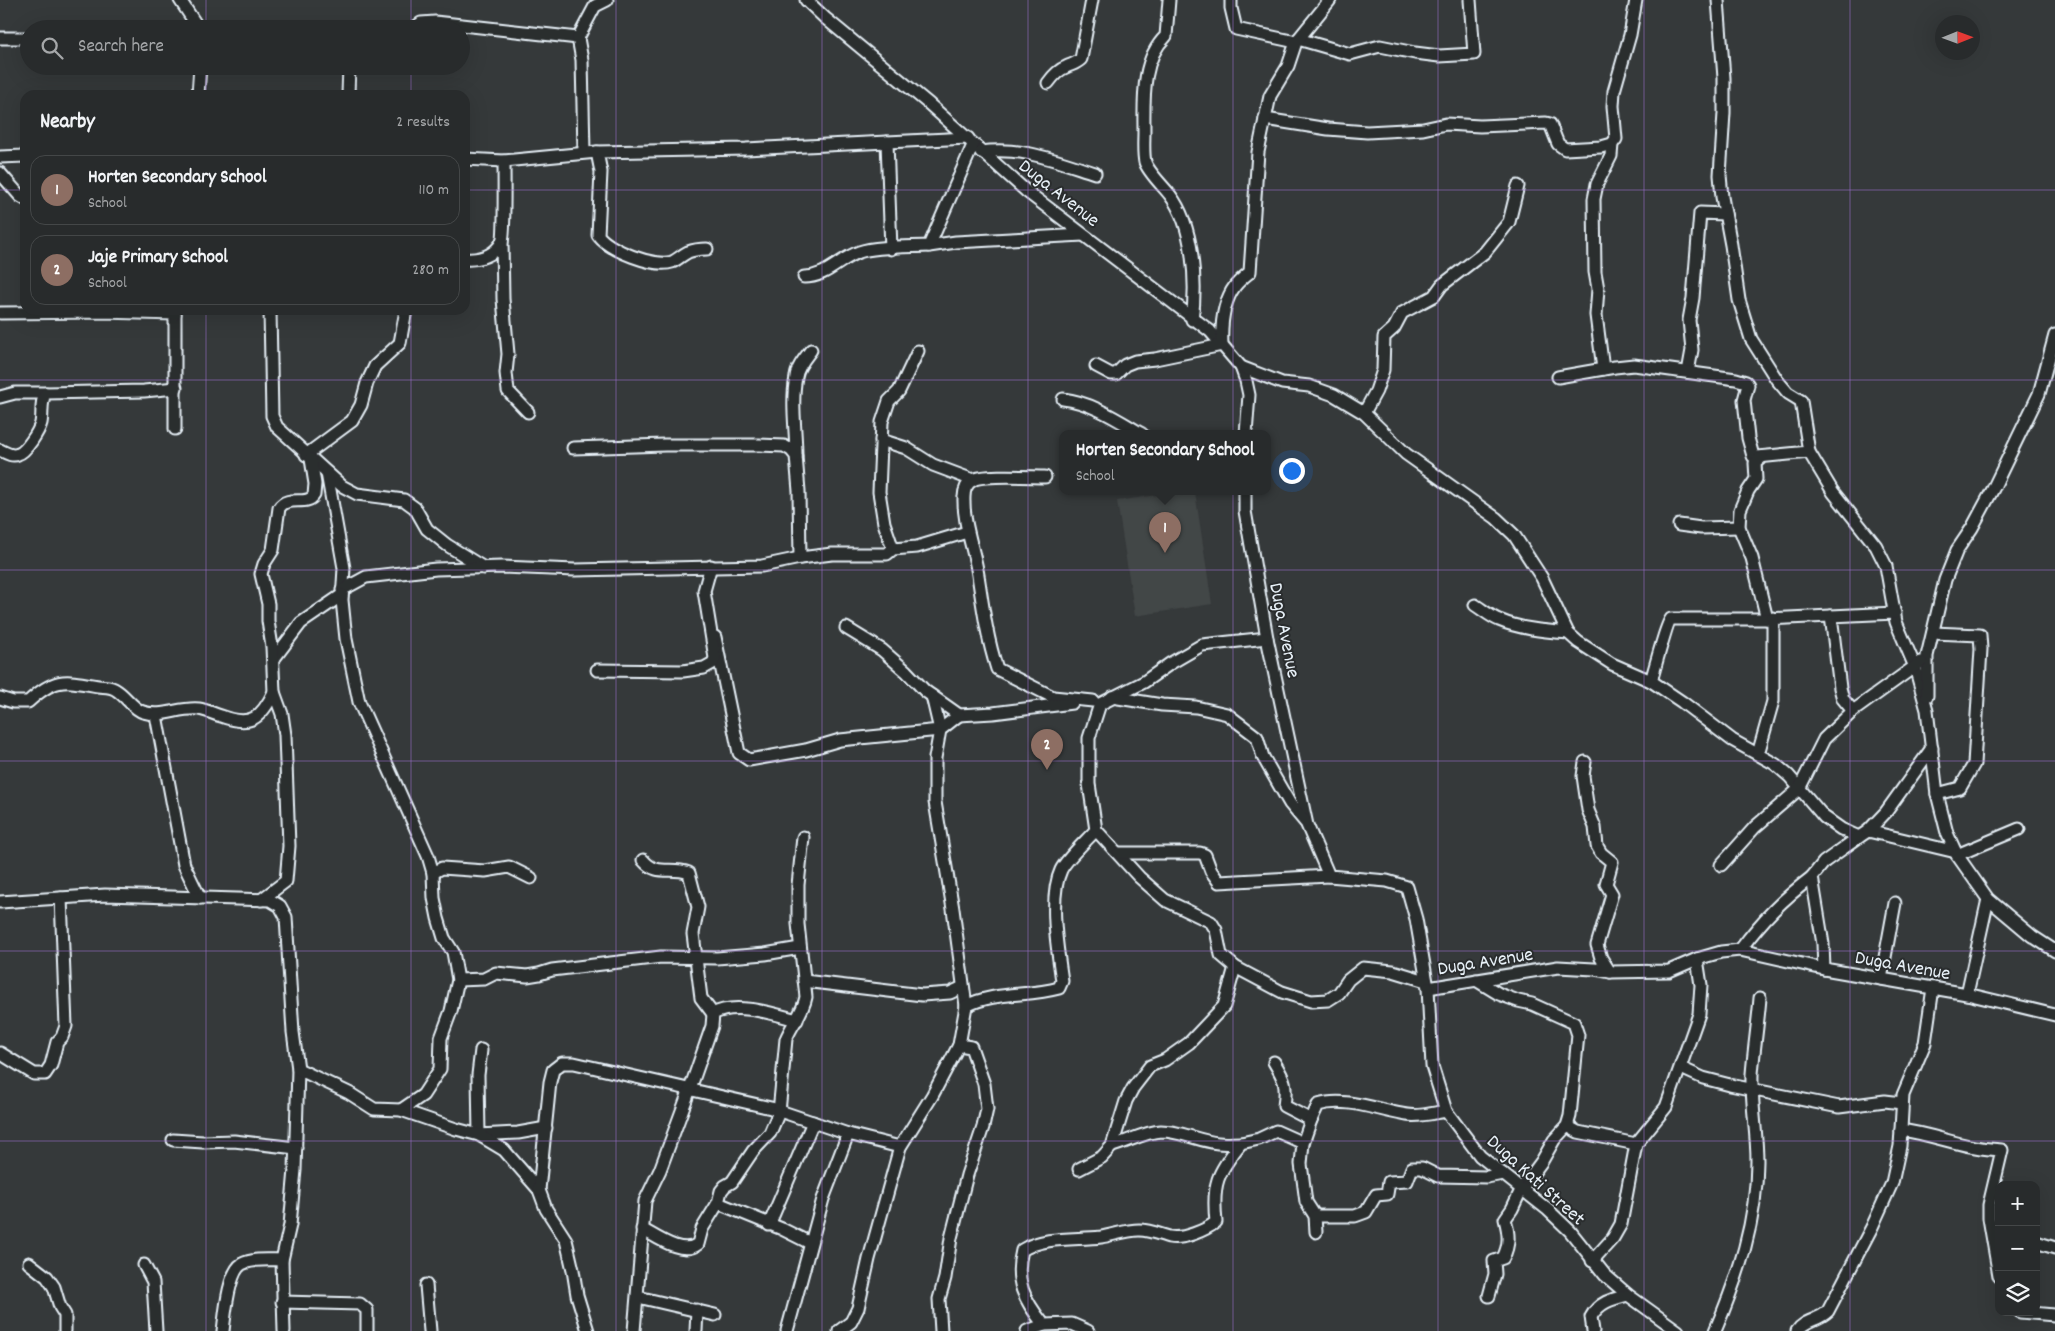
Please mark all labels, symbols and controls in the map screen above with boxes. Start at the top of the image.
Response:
north arrow [1935,15,1980,60]
search box [20,20,470,75]
icon: search [38,34,66,62]
text: Search here [78,34,164,61]
text: Nearby [40,108,95,138]
text: 2 results [396,111,450,134]
street label: Duga Avenue [1012,154,1105,235]
text: Horten Secondary School [88,165,266,192]
text: 1 [55,179,59,202]
text: 110 m [419,179,449,202]
text: School [88,192,127,215]
text: Jaje Primary School [88,245,228,272]
text: 2 [54,259,61,282]
text: 280 m [412,259,449,282]
text: School [88,272,127,295]
popup [1059,430,1271,495]
text: Horten Secondary School [1076,438,1254,465]
your location [1279,458,1305,484]
text: School [1076,465,1115,488]
pin: 1 [1149,512,1181,553]
street label: Duga Avenue [1260,581,1306,681]
pin: 2 [1031,729,1063,770]
street label: Duga Avenue [1436,942,1535,984]
street label: Duga Avenue [1853,945,1953,989]
street label: Duga Kati Street [1479,1129,1591,1233]
map controls [1995,1181,2040,1316]
button: + [1995,1181,2040,1226]
button: − [1995,1226,2040,1271]
button: layers [1995,1271,2040,1316]

